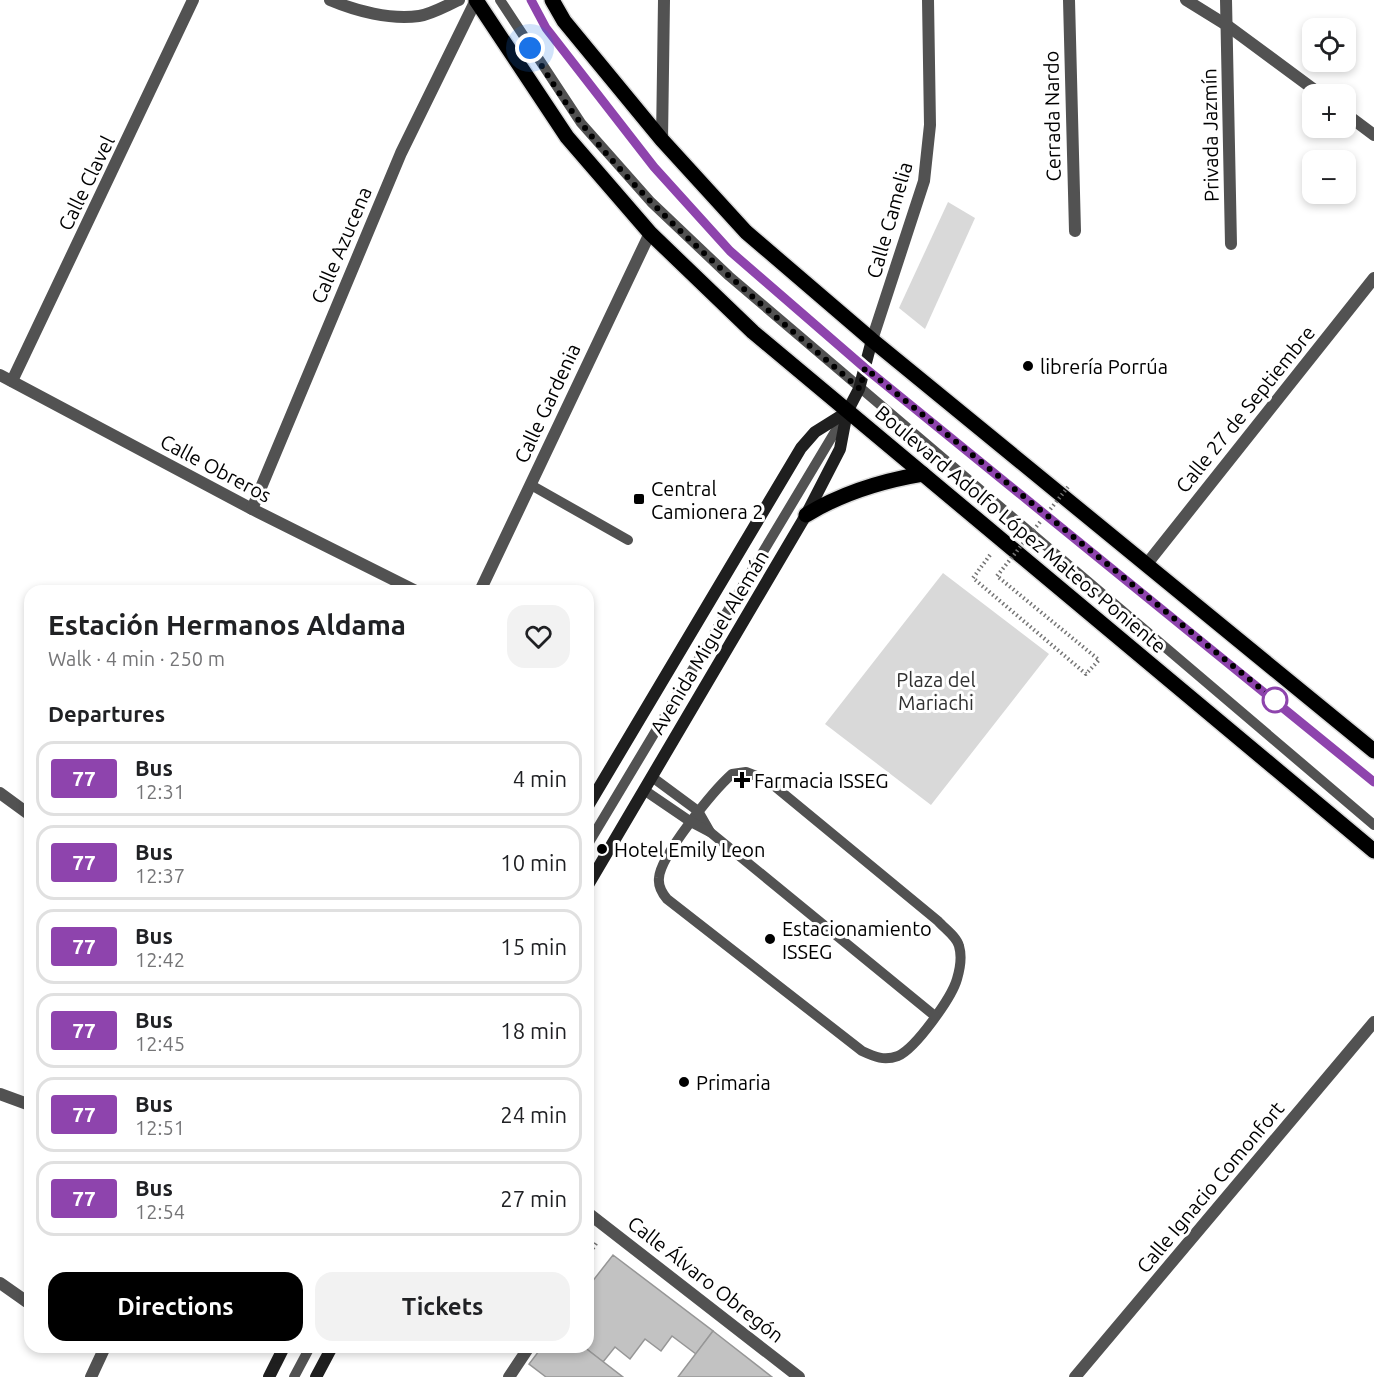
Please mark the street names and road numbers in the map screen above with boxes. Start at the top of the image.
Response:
street label: Cerrada Nardo [1039,50,1065,182]
street label: Privada Jazmín [1197,68,1223,202]
street label: Calle Clavel [53,132,119,234]
street label: Calle Camelia [861,159,917,281]
street label: Calle Azucena [306,183,376,307]
street label: Calle 27 de Septiembre [1171,321,1319,497]
street label: Calle Gardenia [509,340,585,466]
street label: Boulevard Adolfo López Mateos Poniente [871,401,1171,657]
street label: Calle Obreros [157,429,275,507]
street label: Avenida Miguel Alemán [645,546,773,738]
street label: Calle Ignacio Comonfort [1132,1097,1288,1277]
street label: Calle Álvaro Obregón [624,1211,788,1347]

